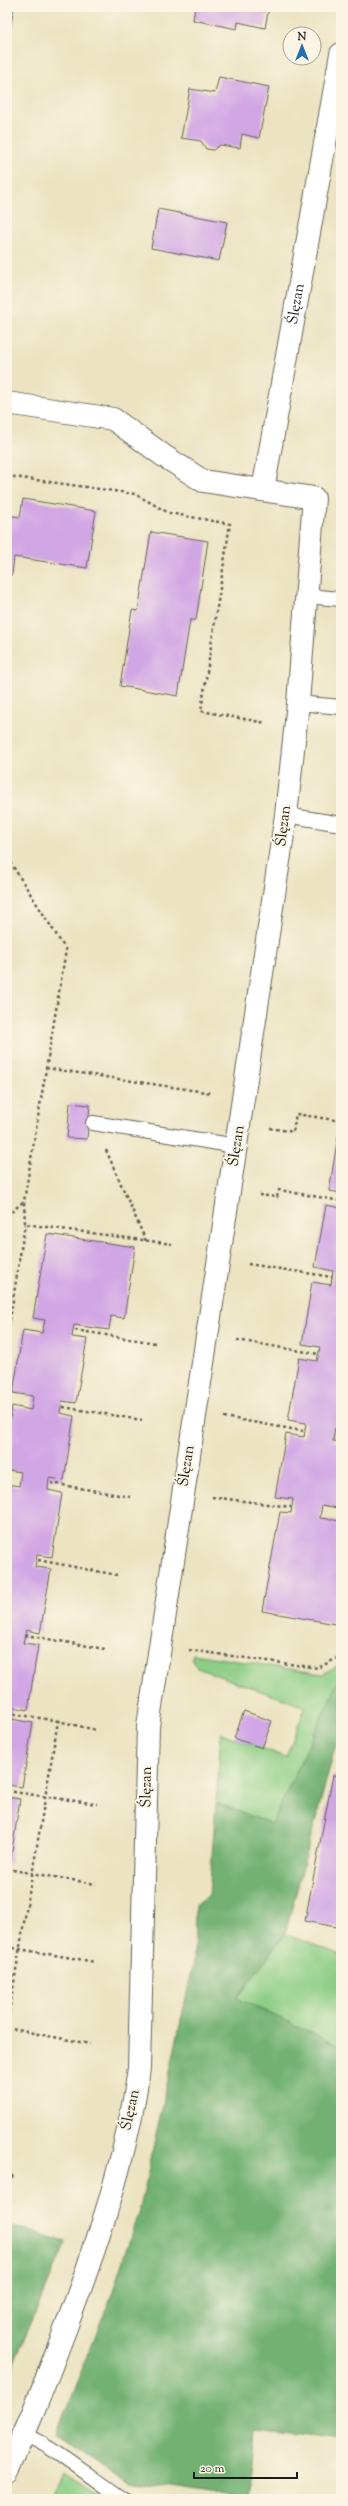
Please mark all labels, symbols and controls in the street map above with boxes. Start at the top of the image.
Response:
north arrow [282,26,322,66]
text: N [297,29,307,45]
street label: Ślęzan [280,282,310,326]
street label: Ślęzan [269,804,297,848]
street label: Ślęzan [221,1123,251,1168]
street label: Ślęzan [171,1443,201,1488]
street label: Ślęzan [134,1766,158,1808]
street label: Ślęzan [114,2087,146,2132]
scale bar [194,2454,297,2480]
text: 20 m [200,2460,225,2478]

